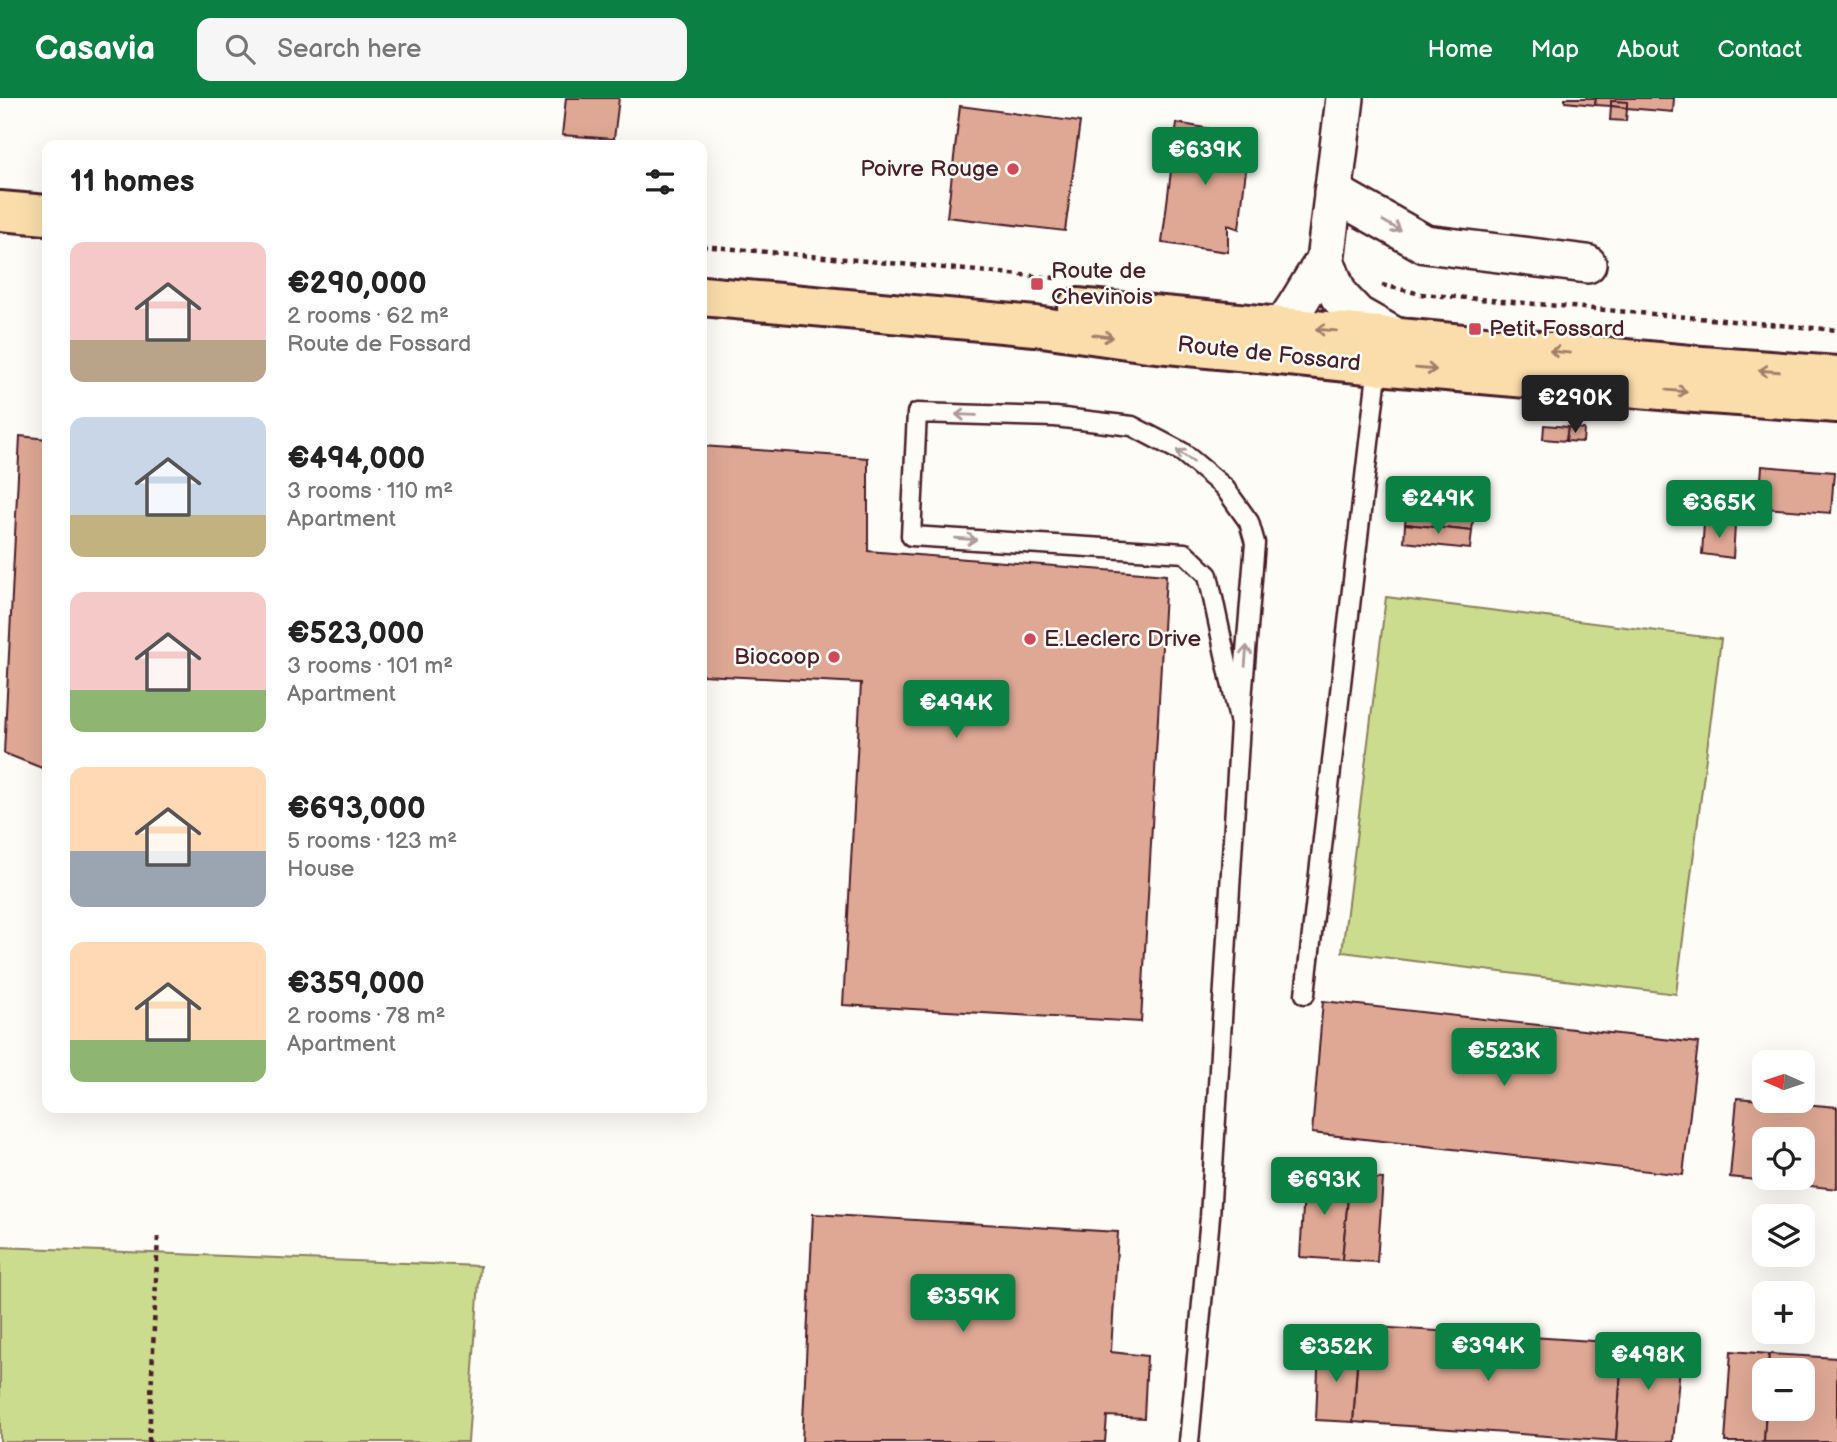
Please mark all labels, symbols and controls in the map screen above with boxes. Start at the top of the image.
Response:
search box [197,18,687,81]
text: Casavia [35,29,155,69]
icon: search [221,30,259,68]
text: Search here [277,34,421,65]
text: Home [1428,35,1493,64]
text: Map [1531,35,1579,64]
text: About [1617,35,1679,64]
text: Contact [1717,35,1802,64]
pin: €639K [1156,127,1254,187]
text: €639K [1168,136,1242,164]
place label: Poivre Rouge [860,155,999,183]
marker: Poivre Rouge [1005,161,1021,177]
icon: filters [641,163,679,201]
text: 11 homes [70,164,194,200]
one-way arrow [1382,219,1402,233]
place label: Route de Chevinois [1051,257,1153,311]
text: €290,000 [287,266,427,302]
icon: home [126,270,210,354]
marker: Route de Chevinois [1029,276,1045,292]
text: 2 rooms · 62 m² [287,302,449,330]
place label: Petit Fossard [1489,315,1625,343]
marker: Petit Fossard [1467,321,1483,337]
one-way arrow [1315,323,1338,336]
text: Route de Fossard [287,330,471,358]
one-way arrow [1091,330,1114,343]
street label: Route de Fossard [1176,330,1362,378]
one-way arrow [1549,345,1572,358]
one-way arrow [1415,363,1437,376]
one-way arrow [1758,364,1781,377]
pin: €290K [1526,376,1624,435]
text: €290K [1538,384,1612,412]
one-way arrow [1666,385,1688,398]
one-way arrow [955,408,978,421]
text: €494,000 [287,441,425,477]
icon: home [126,445,210,529]
one-way arrow [1176,449,1195,464]
pin: €249K [1389,476,1487,536]
text: 3 rooms · 110 m² [287,477,453,505]
pin: €365K [1670,480,1768,540]
text: €249K [1402,485,1474,513]
text: €365K [1682,489,1756,517]
text: Apartment [287,505,396,533]
one-way arrow [955,533,977,546]
text: €523,000 [287,616,424,652]
icon: home [126,620,210,704]
place label: E.Leclerc Drive [1044,625,1201,653]
marker: E.Leclerc Drive [1022,631,1038,647]
place label: Biocoop [734,643,820,671]
one-way arrow [1240,645,1253,667]
marker: Biocoop [826,649,842,665]
text: 3 rooms · 101 m² [287,652,453,680]
text: Apartment [287,680,396,708]
pin: €494K [907,680,1005,740]
text: €494K [919,689,993,717]
text: €693,000 [287,791,426,827]
icon: home [126,795,210,879]
text: 5 rooms · 123 m² [287,827,457,855]
text: House [287,855,354,883]
text: €359,000 [287,966,425,1002]
icon: home [126,970,210,1054]
text: 2 rooms · 78 m² [287,1002,445,1030]
pin: €523K [1455,1028,1553,1088]
text: Apartment [287,1030,396,1058]
text: €523K [1468,1037,1540,1065]
north arrow [1752,1050,1815,1113]
map controls [1752,1050,1815,1421]
button: locate [1752,1127,1815,1190]
pin: €693K [1275,1158,1373,1217]
text: €693K [1287,1166,1361,1194]
button: layers [1752,1204,1815,1267]
pin: €359K [914,1274,1012,1334]
button: + [1752,1281,1815,1344]
text: €359K [926,1283,1000,1311]
pin: €352K [1287,1324,1385,1384]
pin: €394K [1439,1324,1537,1383]
text: €394K [1451,1332,1525,1360]
pin: €498K [1599,1332,1697,1392]
text: €352K [1299,1333,1373,1361]
text: €498K [1611,1341,1685,1369]
button: − [1752,1358,1815,1421]

